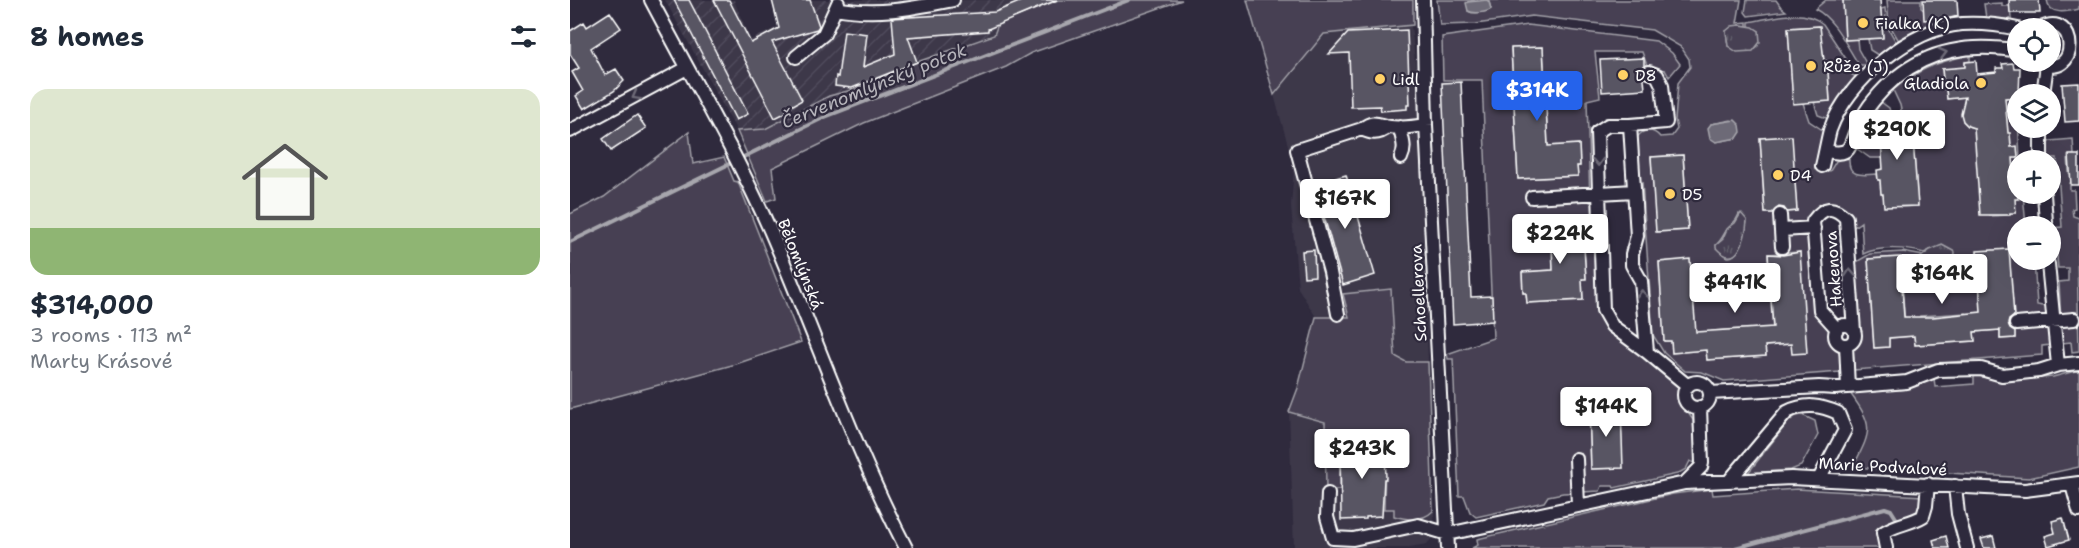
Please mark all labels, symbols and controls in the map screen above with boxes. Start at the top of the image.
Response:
place label: Fialka (K) [1875,13,1950,34]
marker: Fialka (K) [1856,16,1870,30]
map controls [2007,18,2061,270]
button: locate [2007,18,2061,72]
text: 8 homes [30,19,144,54]
icon: filters [507,20,540,53]
water label: Červenomlýnský potok [778,38,971,134]
one-way arrow [1937,48,1948,60]
place label: Růže (J) [1823,56,1889,77]
marker: Růže (J) [1804,59,1818,73]
place label: D8 [1635,65,1657,86]
marker: D8 [1616,68,1630,82]
place label: Lidl [1392,69,1420,90]
pin: $314K [1495,71,1579,122]
marker: Lidl [1373,72,1387,86]
place label: Gladiola [1904,73,1969,94]
marker: Gladiola [1974,76,1988,90]
text: $314K [1505,77,1569,103]
button: layers [2007,84,2061,138]
one-way arrow [632,89,642,100]
pin: $290K [1855,110,1939,161]
text: $290K [1863,116,1931,142]
icon: home [231,128,339,236]
button: + [2007,150,2061,204]
one-way arrow [1592,157,1605,166]
place label: D4 [1790,165,1812,186]
marker: D4 [1771,168,1785,182]
pin: $167K [1303,179,1387,230]
place label: D5 [1682,184,1702,205]
text: $167K [1314,185,1376,211]
marker: D5 [1663,187,1677,201]
pin: $224K [1518,214,1602,265]
street label: Bělomlýnská [773,216,828,313]
button: − [2007,216,2061,270]
text: $224K [1526,220,1594,246]
street label: Hakenova [1820,230,1847,308]
street label: Schoellerova [1405,244,1432,342]
pin: $164K [1900,254,1984,305]
text: $164K [1910,260,1974,286]
pin: $441K [1693,263,1777,314]
one-way arrow [1844,268,1857,277]
text: $441K [1703,269,1767,295]
text: $314,000 [30,287,154,322]
one-way arrow [1636,289,1649,298]
text: 3 rooms · 113 m² [30,322,192,348]
text: Marty Krásové [30,348,173,374]
pin: $144K [1564,387,1648,438]
text: $144K [1574,393,1638,419]
pin: $243K [1320,429,1404,480]
text: $243K [1328,435,1396,461]
street label: Marie Podvalové [1818,453,1948,480]

